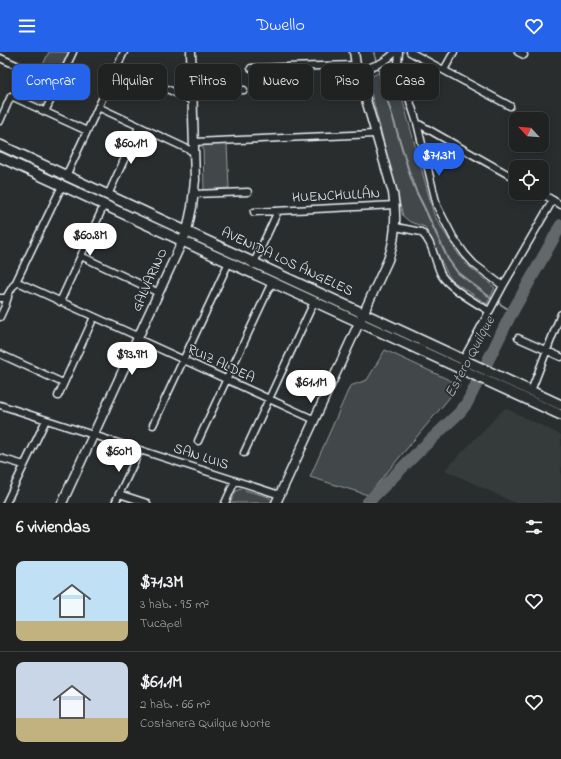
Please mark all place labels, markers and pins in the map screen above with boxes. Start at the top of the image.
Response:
pin: $60.1M [98,131,164,165]
pin: $71.3M [406,143,472,177]
pin: $60.8M [57,223,123,257]
pin: $93.9M [99,342,165,376]
pin: $61.1M [278,370,344,404]
pin: $60M [95,439,143,473]

